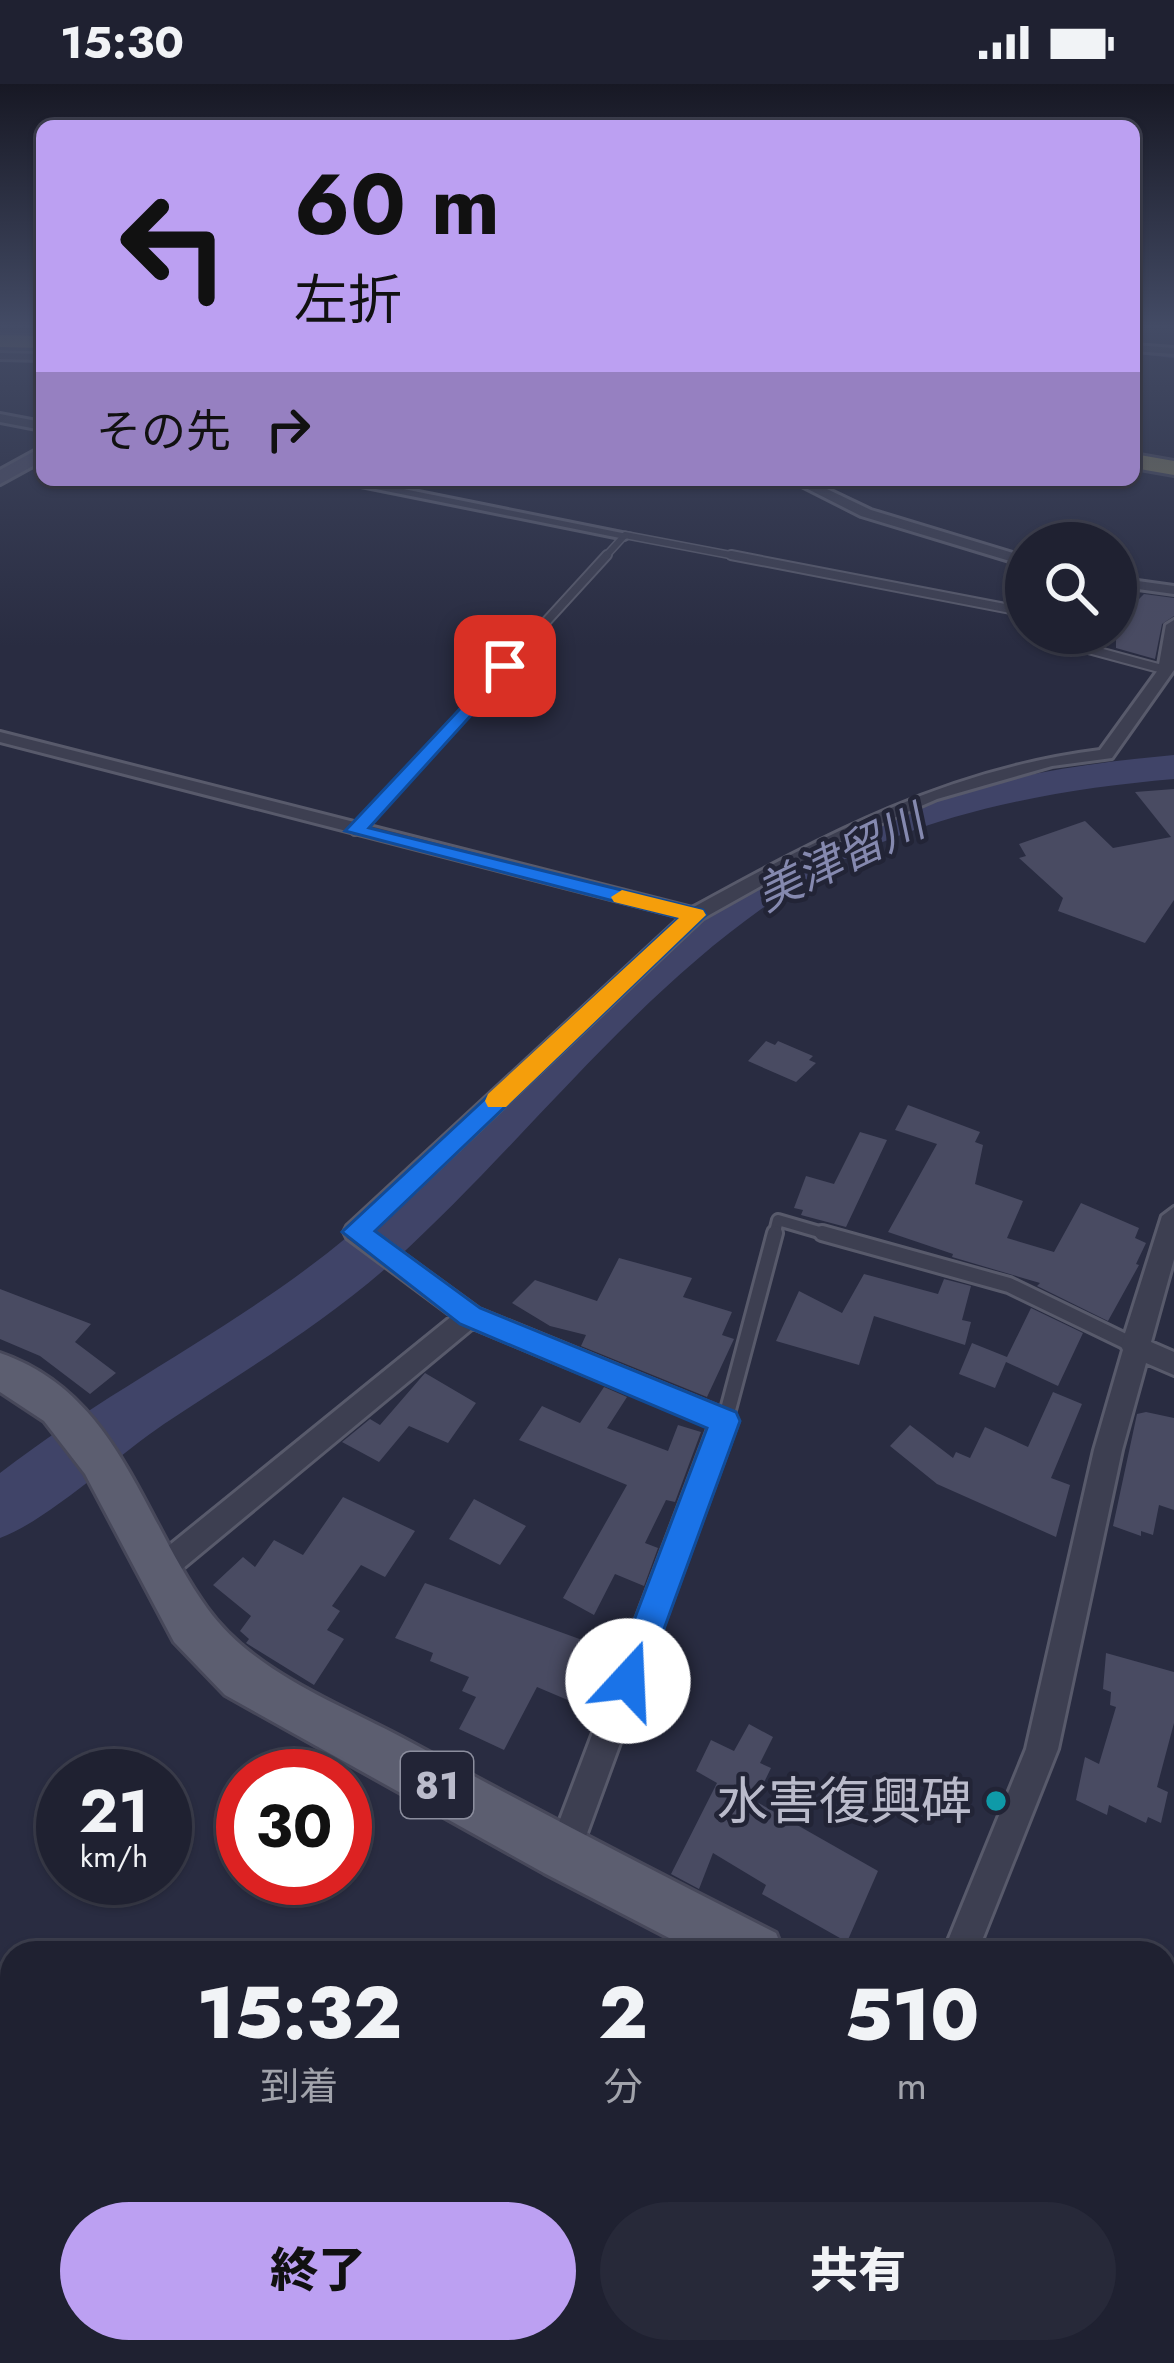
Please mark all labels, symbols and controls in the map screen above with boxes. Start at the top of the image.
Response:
text: 15:30 [60,10,184,75]
text: 60 m [294,144,500,266]
icon: left [96,168,252,324]
text: 左折 [294,261,402,339]
icon: right [255,396,321,462]
text: その先 [96,399,231,464]
map controls [1005,522,1137,654]
button: search [1005,522,1137,654]
pin [454,615,556,717]
icon: arrive [472,633,538,699]
water label: 美津留川 [745,788,939,927]
position arrow [565,1618,691,1744]
speed limit sign: 30 [216,1749,372,1905]
road number: 81 [401,1752,473,1818]
place label: 水害復興碑 [717,1764,972,1838]
text: 21 [79,1768,149,1855]
marker: 水害復興碑 [983,1788,1009,1814]
text: km/h [80,1835,148,1878]
text: 15:32 [197,1961,402,2065]
text: 2 [598,1961,648,2065]
text: 510 [844,1963,979,2067]
text: m [897,2057,927,2114]
text: 到着 [260,2058,338,2115]
text: 分 [604,2058,643,2115]
button: 終了 [60,2202,576,2340]
button: 共有 [600,2202,1116,2340]

